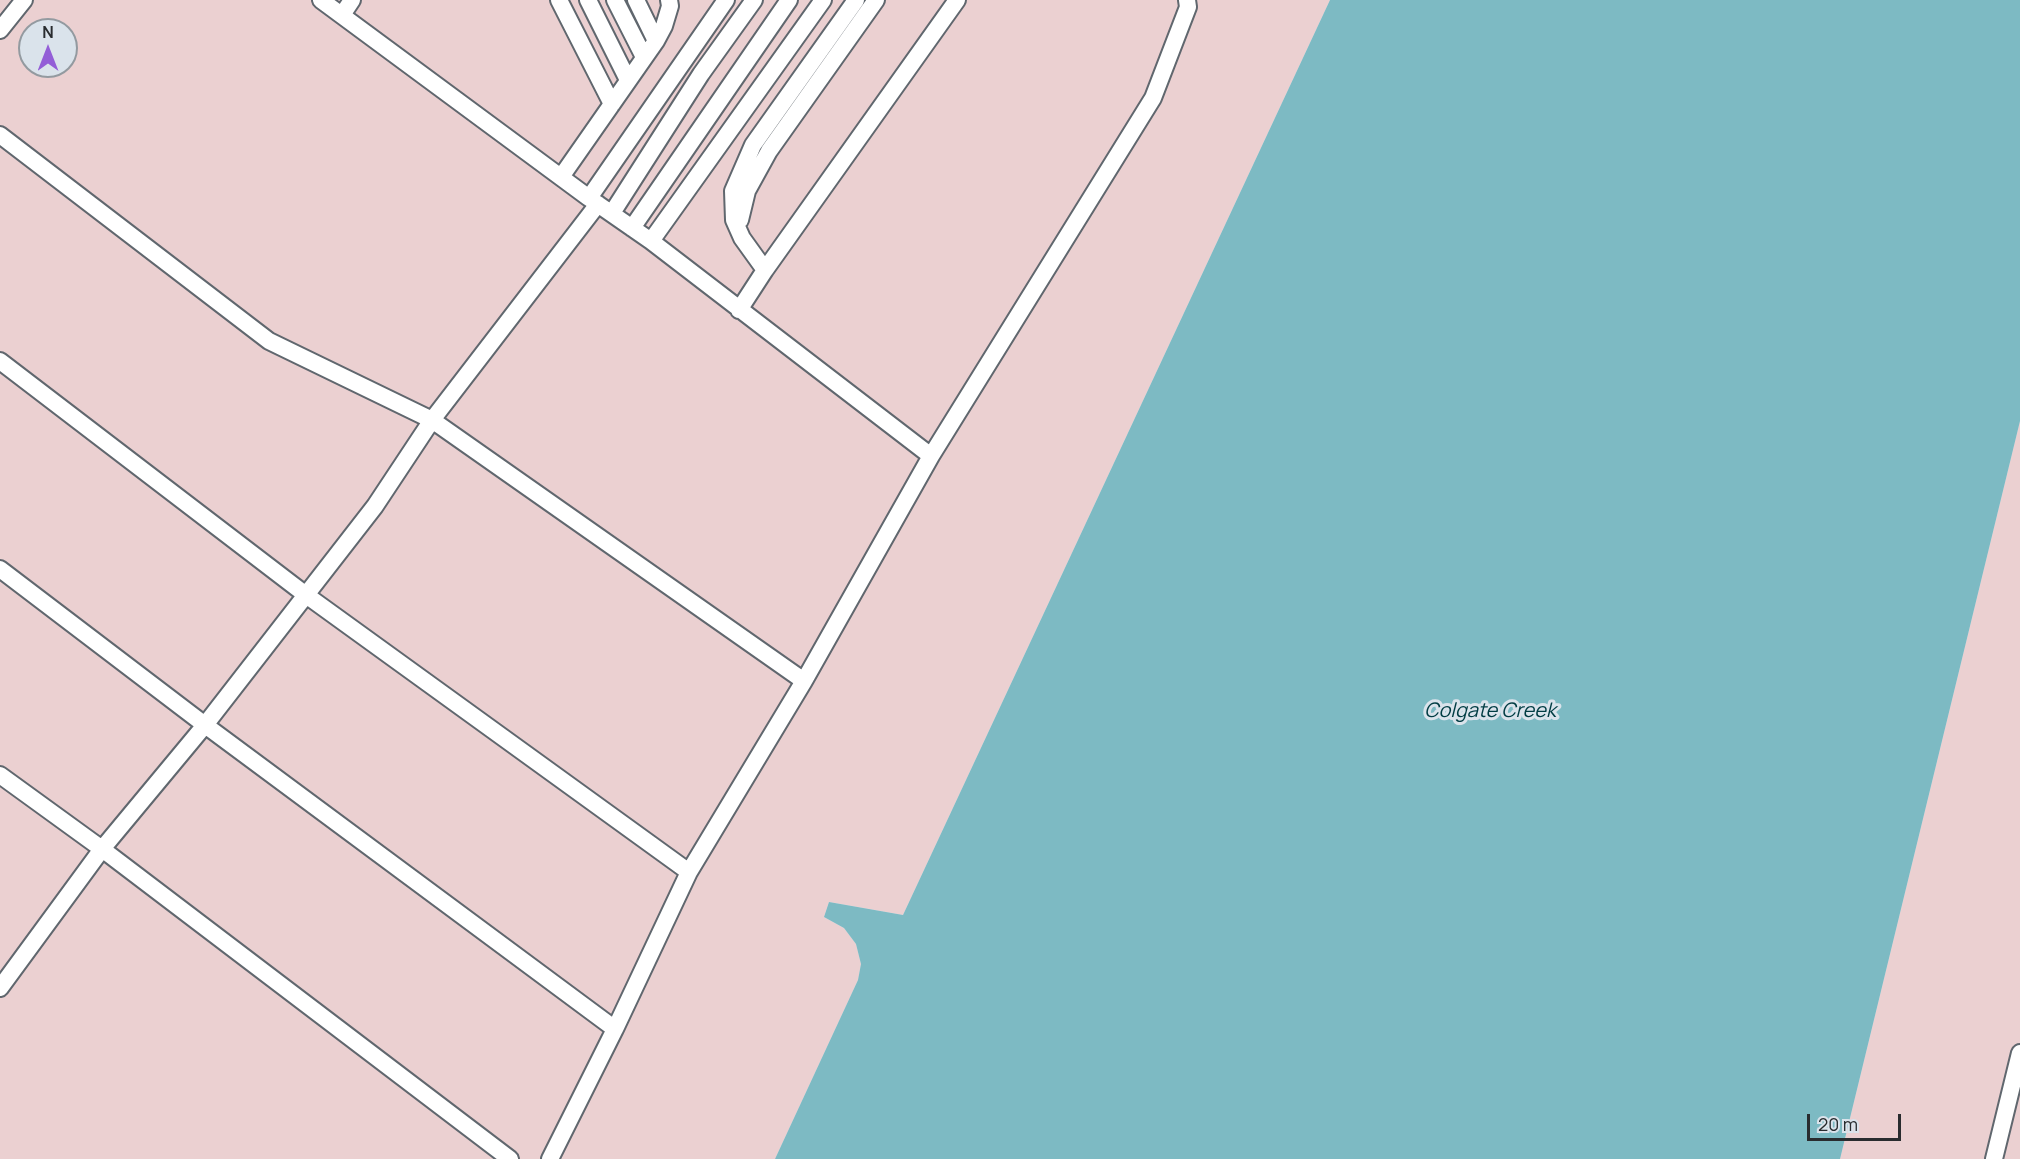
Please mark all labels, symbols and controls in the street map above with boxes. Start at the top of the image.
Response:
north arrow [18,18,78,78]
text: N [42,21,54,43]
water label: Colgate Creek [1424,699,1556,723]
scale bar [1810,1102,1904,1140]
text: 20 m [1818,1112,1858,1136]

